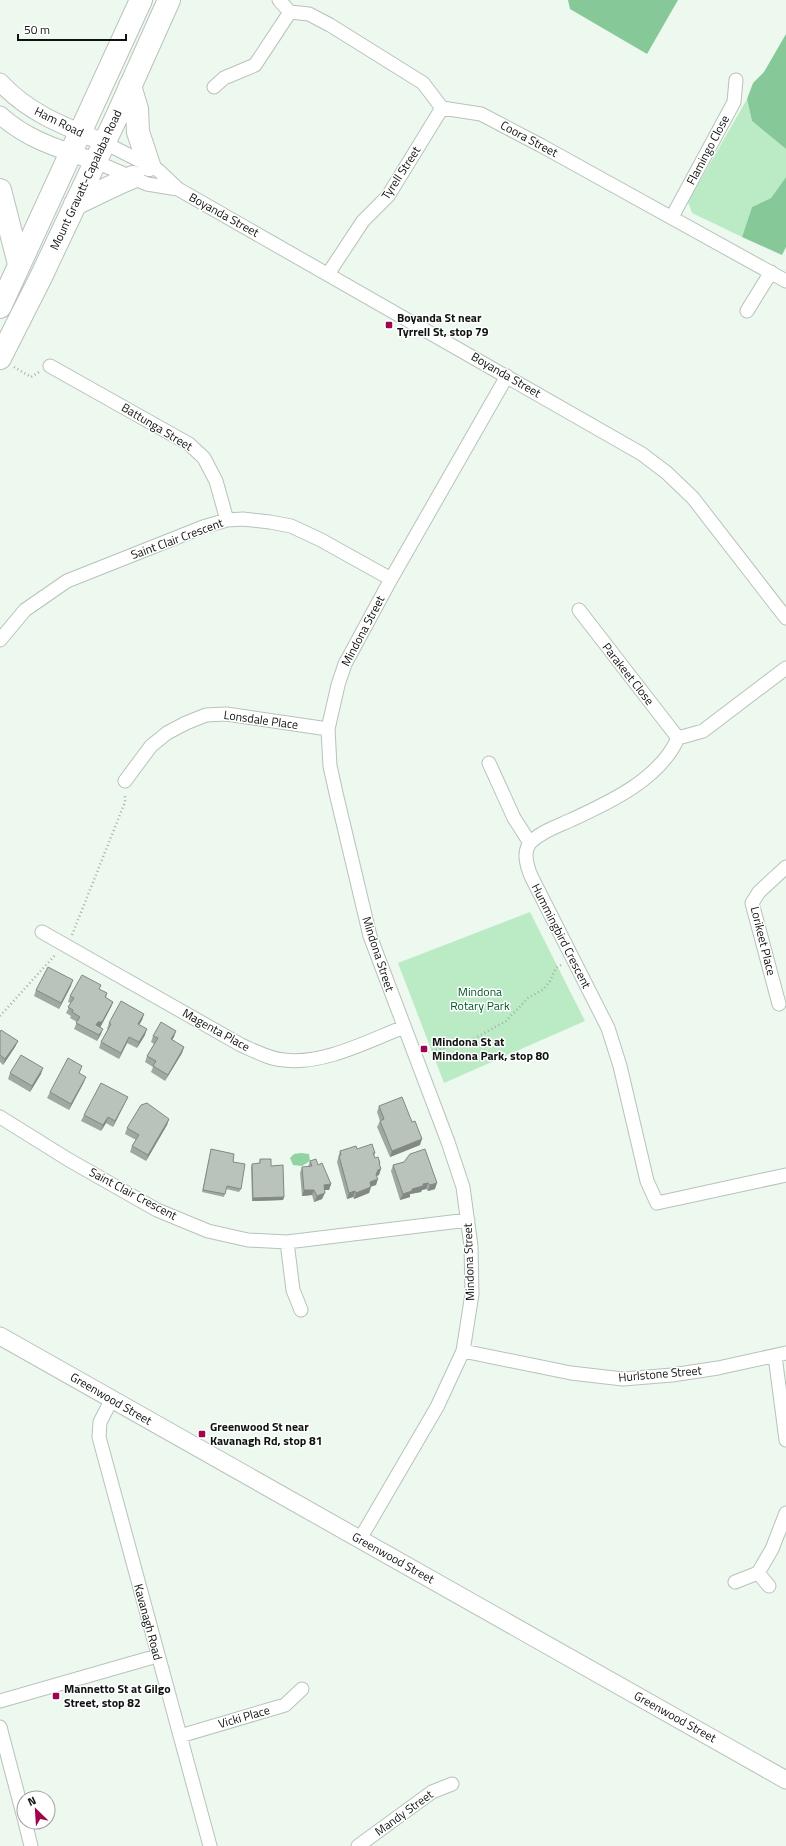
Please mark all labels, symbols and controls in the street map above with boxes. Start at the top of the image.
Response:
scale bar [18,16,126,42]
text: 50 m [24,20,50,39]
street label: Ham Road [31,101,87,142]
street label: Mount Gravatt-Capalaba Road [45,106,127,253]
street label: Flamingo Close [681,111,734,188]
street label: Coora Street [497,115,562,162]
street label: Tyrell Street [376,142,425,203]
street label: Boyanda Street [186,187,264,242]
place label: Boyanda St near Tyrrell St, stop 79 [397,308,489,341]
marker: Boyanda St near Tyrrell St, stop 79 [384,320,394,330]
street label: Boyanda Street [468,347,545,403]
street label: Battunga Street [118,398,197,456]
street label: Saint Clair Crescent [128,513,226,564]
street label: Mindona Street [336,591,390,670]
street label: Parakeet Close [598,638,659,709]
street label: Lonsdale Place [223,705,300,734]
street label: Hummingbird Crescent [527,880,597,992]
street label: Lorikeet Place [746,904,781,977]
street label: Mindona Street [357,914,400,995]
park label: Mindona Rotary Park [450,982,510,1015]
street label: Magenta Place [179,1003,254,1056]
place label: Mindona St at Mindona Park, stop 80 [432,1032,549,1065]
marker: Mindona St at Mindona Park, stop 80 [419,1044,429,1054]
street label: Saint Clair Crescent [86,1162,181,1225]
street label: Mindona Street [458,1222,479,1301]
street label: Hurlstone Street [617,1360,703,1387]
street label: Greenwood Street [67,1367,156,1430]
place label: Greenwood St near Kavanagh Rd, stop 81 [210,1417,322,1450]
marker: Greenwood St near Kavanagh Rd, stop 81 [197,1429,207,1439]
street label: Greenwood Street [349,1527,439,1588]
street label: Kavanagh Road [129,1582,168,1662]
place label: Mannetto St at Gilgo Street, stop 82 [64,1679,171,1712]
street label: Greenwood Street [631,1686,721,1747]
marker: Mannetto St at Gilgo Street, stop 82 [51,1691,61,1701]
street label: Vicki Place [216,1700,272,1733]
street label: Mandy Street [371,1784,438,1840]
north arrow [16,1790,56,1830]
text: N [25,1792,39,1810]

